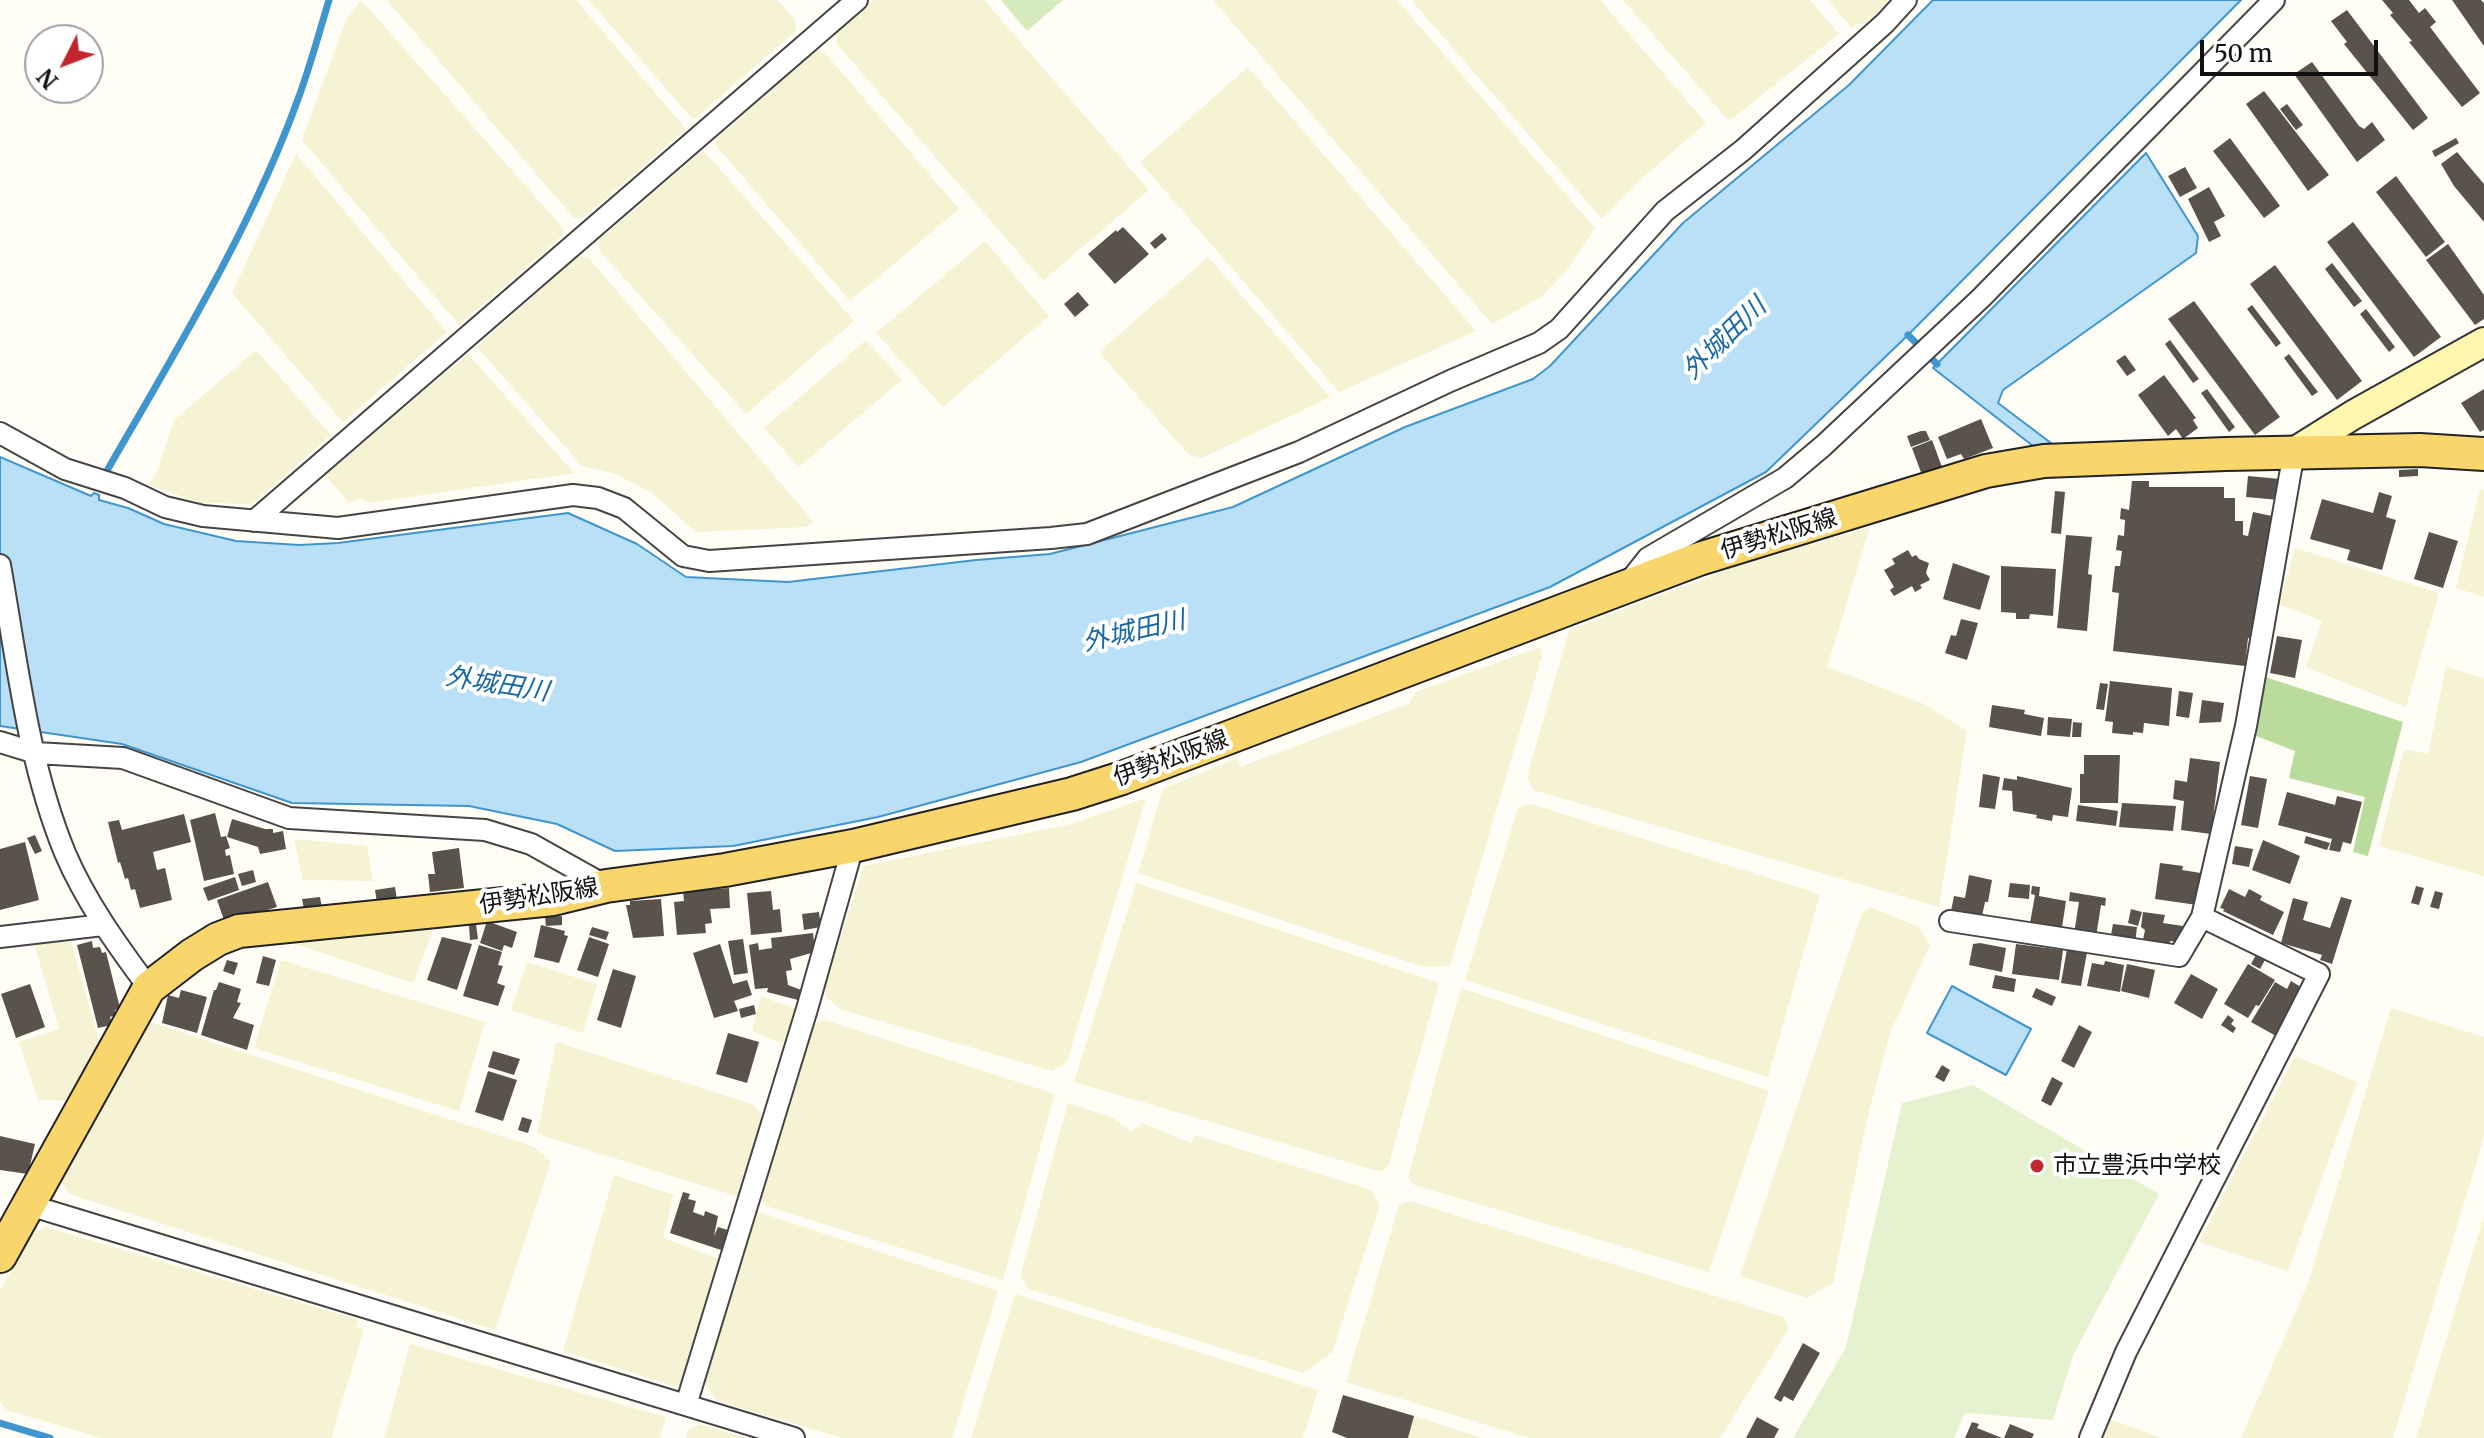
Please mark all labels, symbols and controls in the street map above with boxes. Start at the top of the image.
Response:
north arrow [24,24,104,104]
scale bar [2204,24,2382,74]
text: 50 m [2214,38,2273,69]
text: N [31,63,64,95]
water label: 外城田川 [1677,292,1773,386]
street label: 伊勢松阪線 [1717,504,1841,566]
water label: 外城田川 [1080,605,1188,659]
water label: 外城田川 [443,661,551,709]
street label: 伊勢松阪線 [1110,725,1232,793]
street label: 伊勢松阪線 [477,873,601,921]
place label: 市立豊浜中学校 [2053,1152,2221,1180]
marker: 市立豊浜中学校 [2028,1157,2046,1175]

